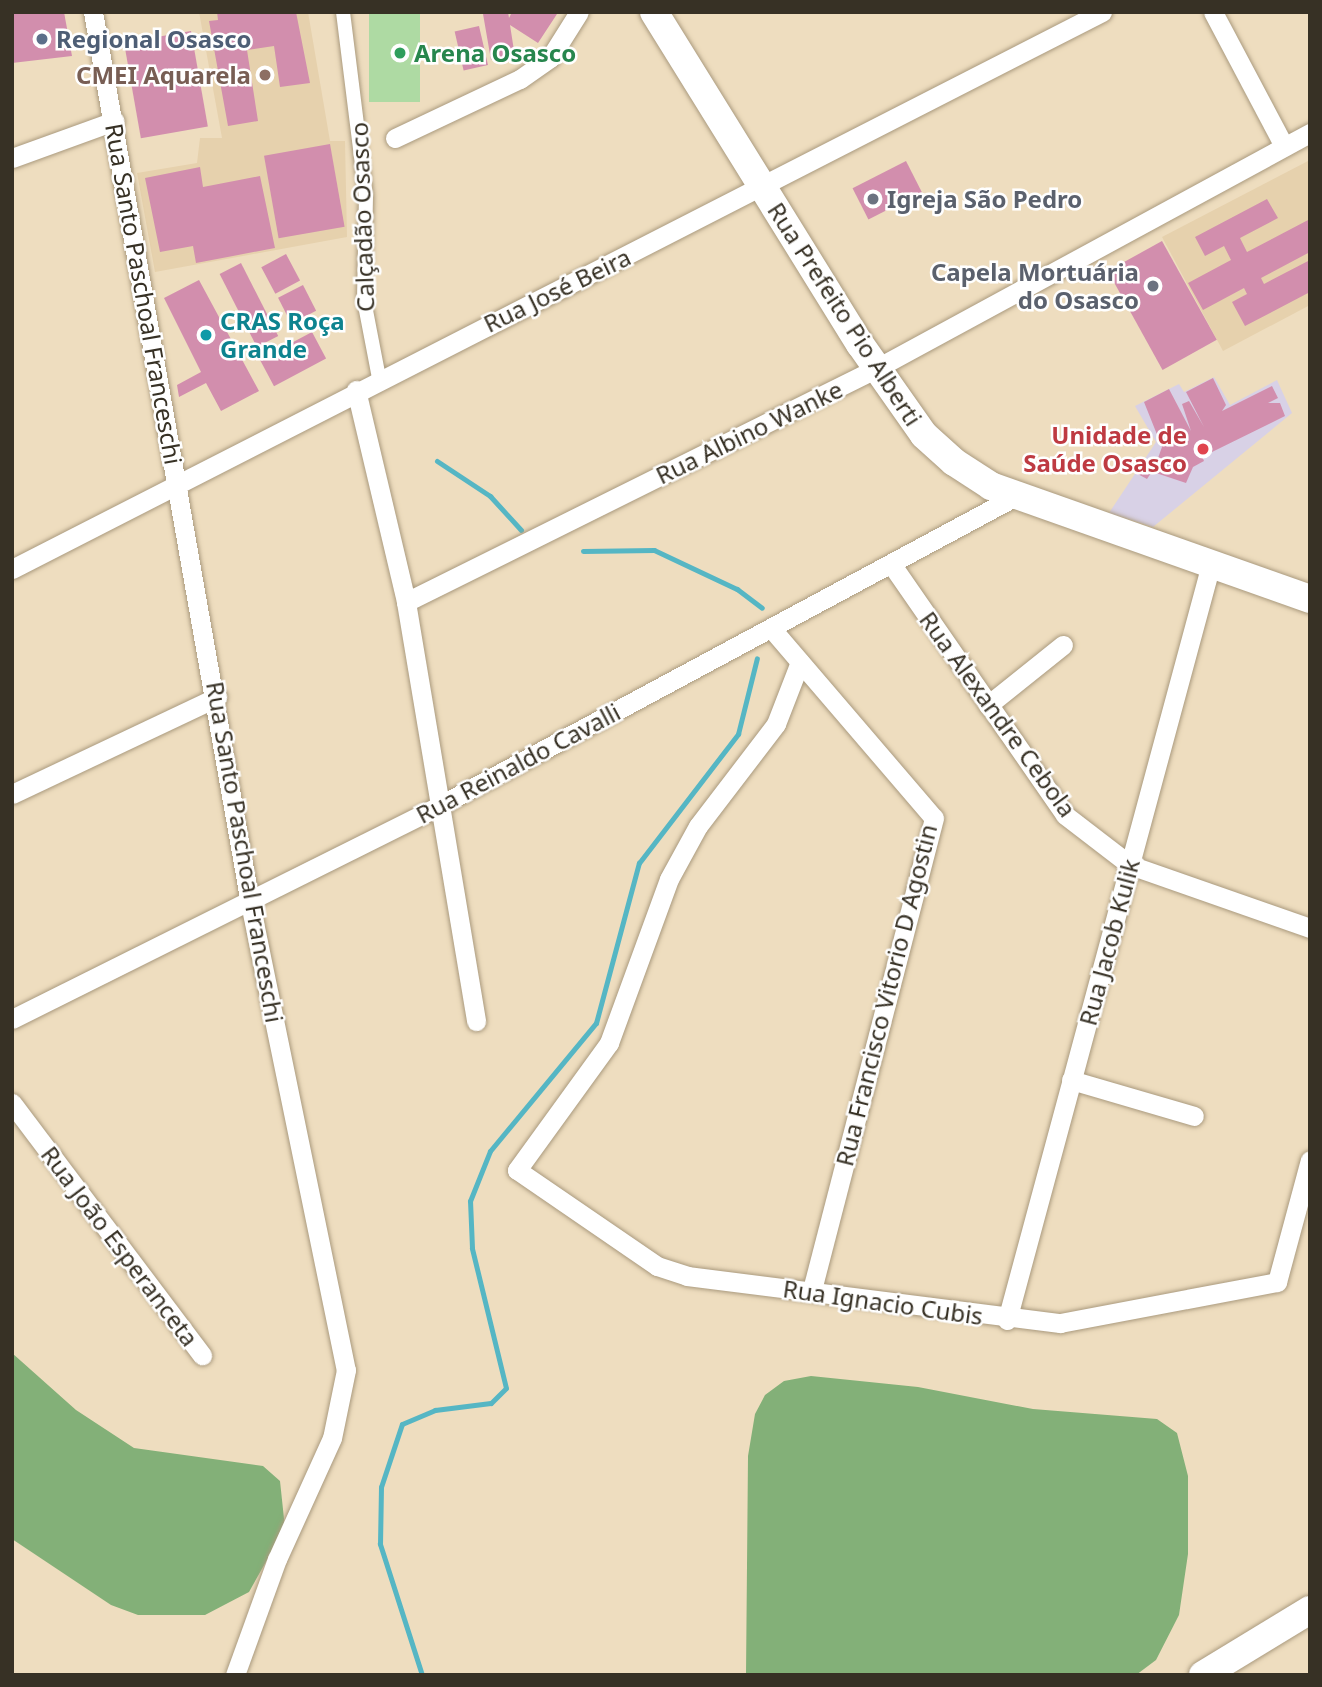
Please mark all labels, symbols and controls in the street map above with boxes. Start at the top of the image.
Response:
place label: Regional Osasco [56,25,252,53]
marker: Regional Osasco [34,31,50,47]
place label: Arena Osasco [414,39,576,67]
marker: Arena Osasco [392,45,408,61]
place label: CMEI Aquarela [76,61,251,89]
marker: CMEI Aquarela [257,67,273,83]
street label: Rua Santo Paschoal Franceschi [100,121,188,467]
street label: Calçadão Osasco [344,122,380,312]
place label: Igreja São Pedro [887,185,1082,213]
marker: Igreja São Pedro [865,191,881,207]
street label: Rua Prefeito Pio Alberti [762,197,928,431]
street label: Rua José Beira [479,242,635,338]
place label: Capela Mortuária do Osasco [931,258,1139,314]
marker: Capela Mortuária do Osasco [1145,278,1161,294]
place label: CRAS Roça Grande [220,307,345,363]
marker: CRAS Roça Grande [198,327,214,343]
street label: Rua Albino Wanke [651,374,847,490]
place label: Unidade de Saúde Osasco [1023,421,1187,477]
marker: Unidade de Saúde Osasco [1193,439,1213,459]
street label: Rua Alexandre Cebola [914,606,1082,822]
street label: Rua Santo Paschoal Franceschi [201,679,289,1025]
street label: Rua Reinaldo Cavalli [411,697,625,829]
street label: Rua Francisco Vitorio D Agostin [830,821,942,1169]
street label: Rua Jacob Kulik [1073,855,1145,1029]
street label: Rua João Esperanceta [35,1140,205,1352]
street label: Rua Ignacio Cubis [781,1274,985,1330]

